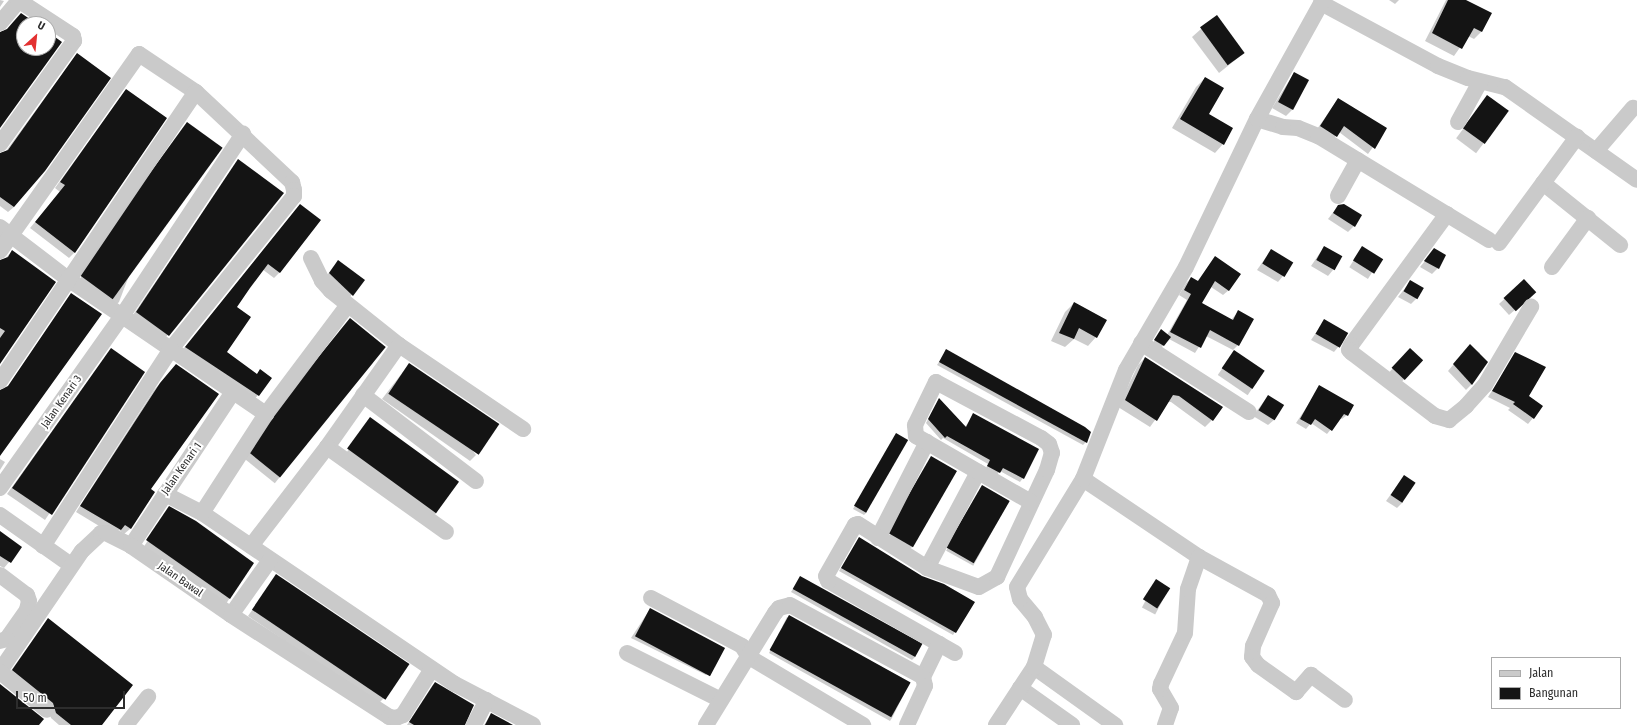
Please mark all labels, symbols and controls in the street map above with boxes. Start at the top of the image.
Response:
north arrow [16,16,56,56]
text: U [35,18,47,33]
street label: Jalan Kenari 3 [39,373,85,431]
street label: Jalan Kenari 1 [159,440,205,498]
street label: Jalan Bawal [155,560,205,600]
legend [1491,657,1621,709]
text: Jalan [1529,666,1553,680]
scale bar [18,683,127,709]
text: Bangunan [1529,686,1578,700]
text: 50 m [23,691,47,705]

